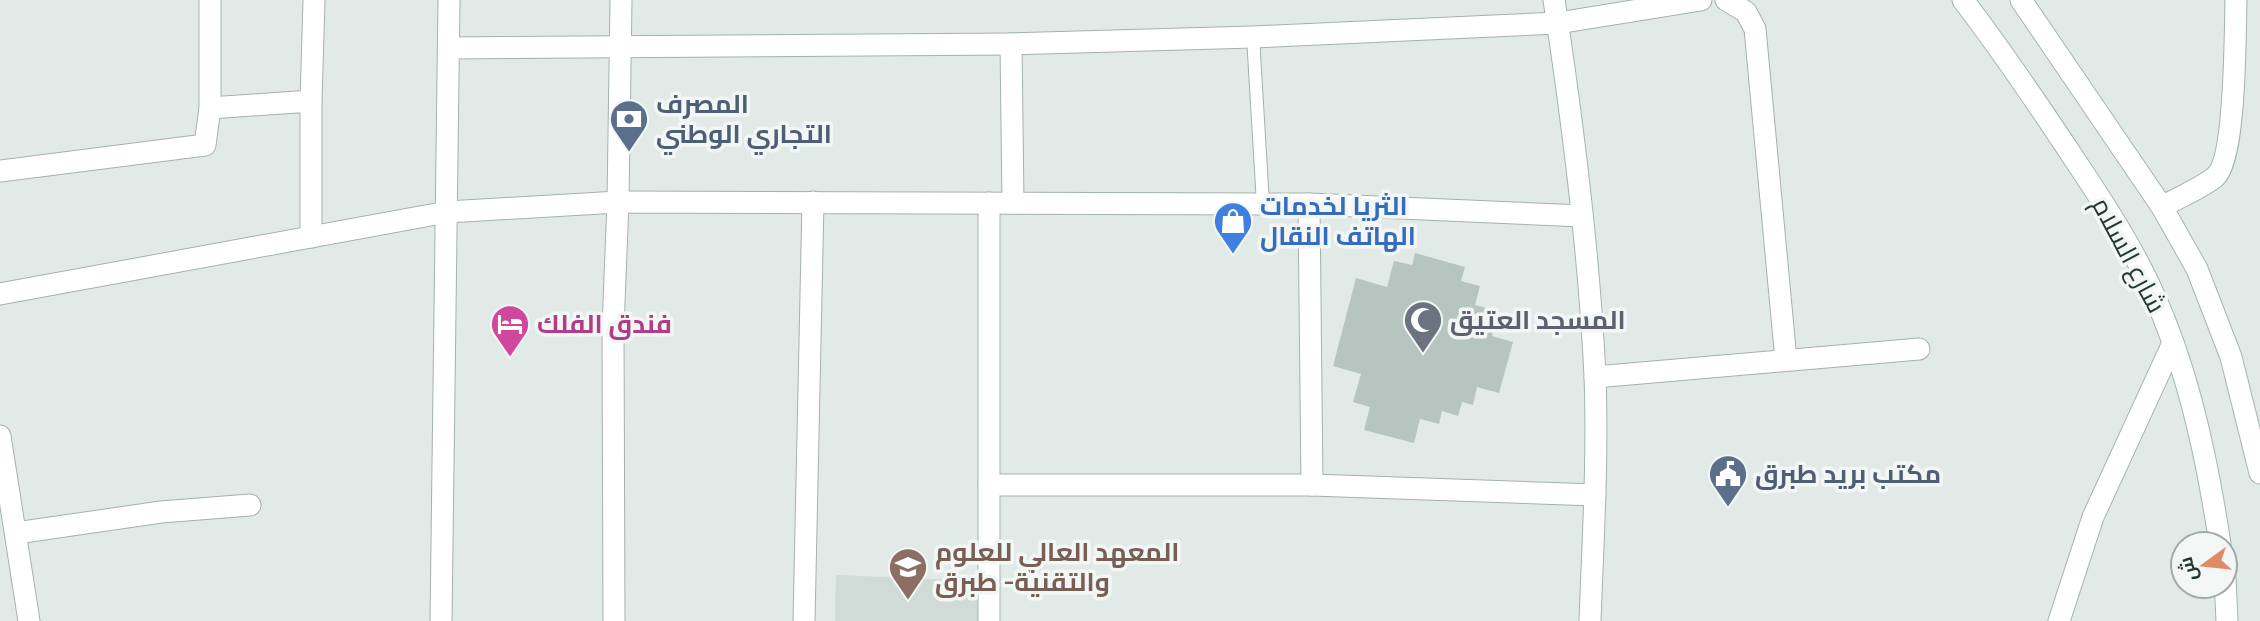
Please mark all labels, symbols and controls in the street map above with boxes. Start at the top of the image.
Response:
place label: المصرف التجاري الوطني [656,88,832,155]
bank icon: المصرف التجاري الوطني [608,98,650,153]
place label: الثريا لخدمات الهاتف النقال [1260,190,1416,252]
street label: شارع السلام [2083,192,2173,319]
shop icon: الثريا لخدمات الهاتف النقال [1212,200,1254,255]
mosque icon: المسجد العتيق [1402,299,1444,354]
hotel icon: فندق الفلك [489,303,531,358]
place label: المسجد العتيق [1450,304,1626,336]
place label: فندق الفلك [537,308,672,340]
public building icon: مكتب بريد طبرق [1707,453,1749,508]
place label: مكتب بريد طبرق [1755,458,1941,490]
north arrow [2169,530,2239,600]
place label: المعهد العالي للعلوم والتقنية- طبرق [935,536,1179,598]
school or university icon: المعهد العالي للعلوم والتقنية- طبرق [887,546,929,601]
text: ش [2174,555,2202,584]

